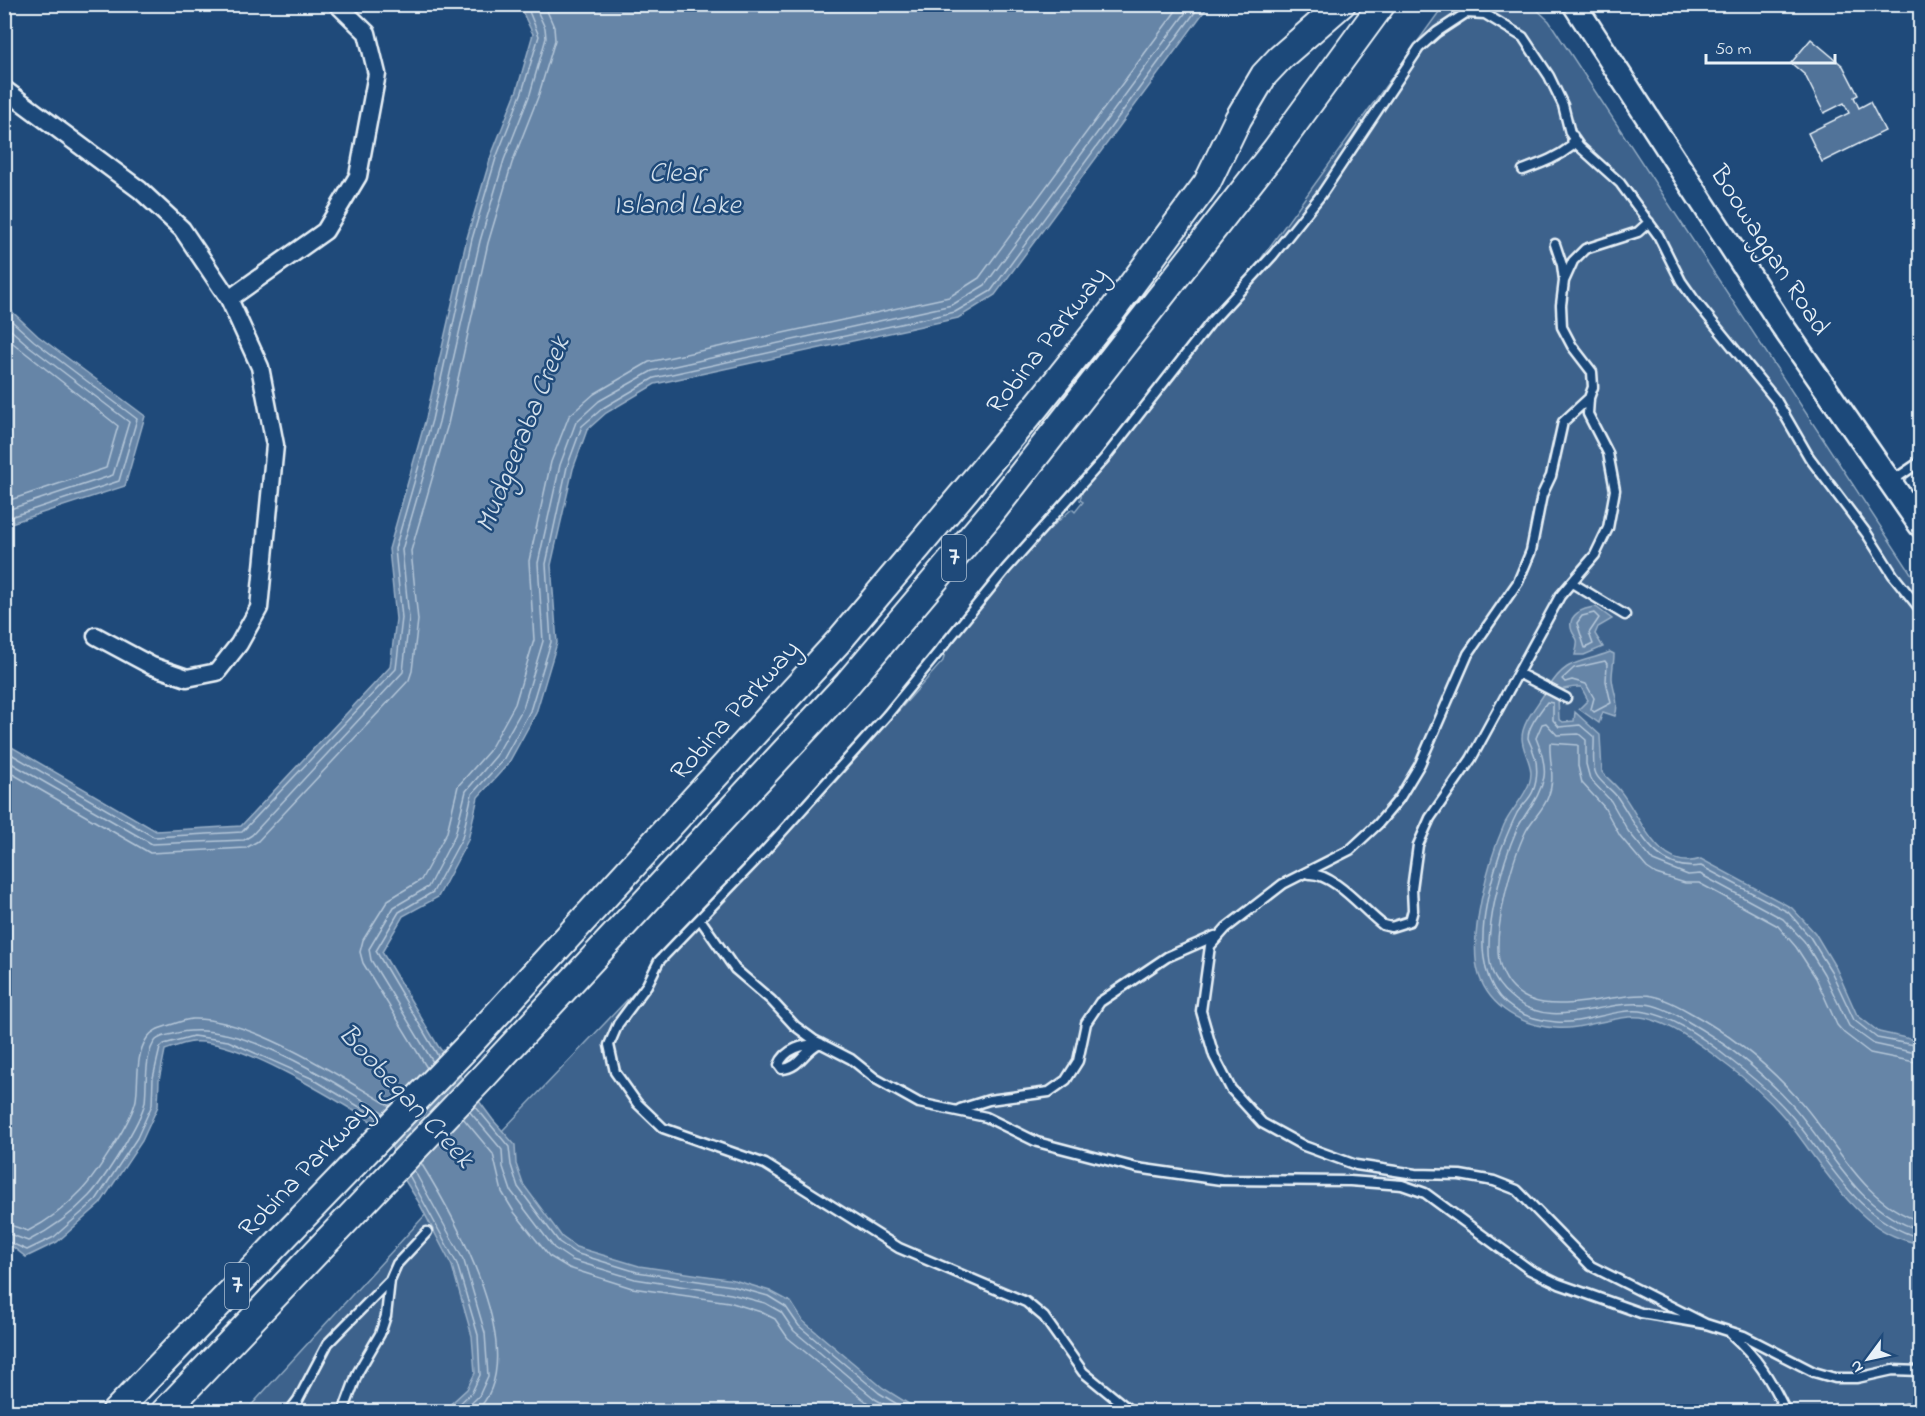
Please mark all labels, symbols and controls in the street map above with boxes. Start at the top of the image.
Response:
scale bar [1706,27,1835,65]
text: 50 m [1715,37,1752,63]
water label: Clear Island Lake [613,154,742,227]
street label: Boowaggan Road [1699,157,1839,344]
street label: Robina Parkway [978,259,1118,423]
water label: Mudgeeraba Creek [466,329,583,539]
road number: 7 [942,535,966,581]
street label: Robina Parkway [662,632,810,790]
water label: Boobegan Creek [327,1016,484,1180]
street label: Robina Parkway [230,1092,382,1248]
road number: 7 [225,1263,249,1309]
north arrow [1838,1329,1898,1389]
text: N [1844,1355,1870,1377]

